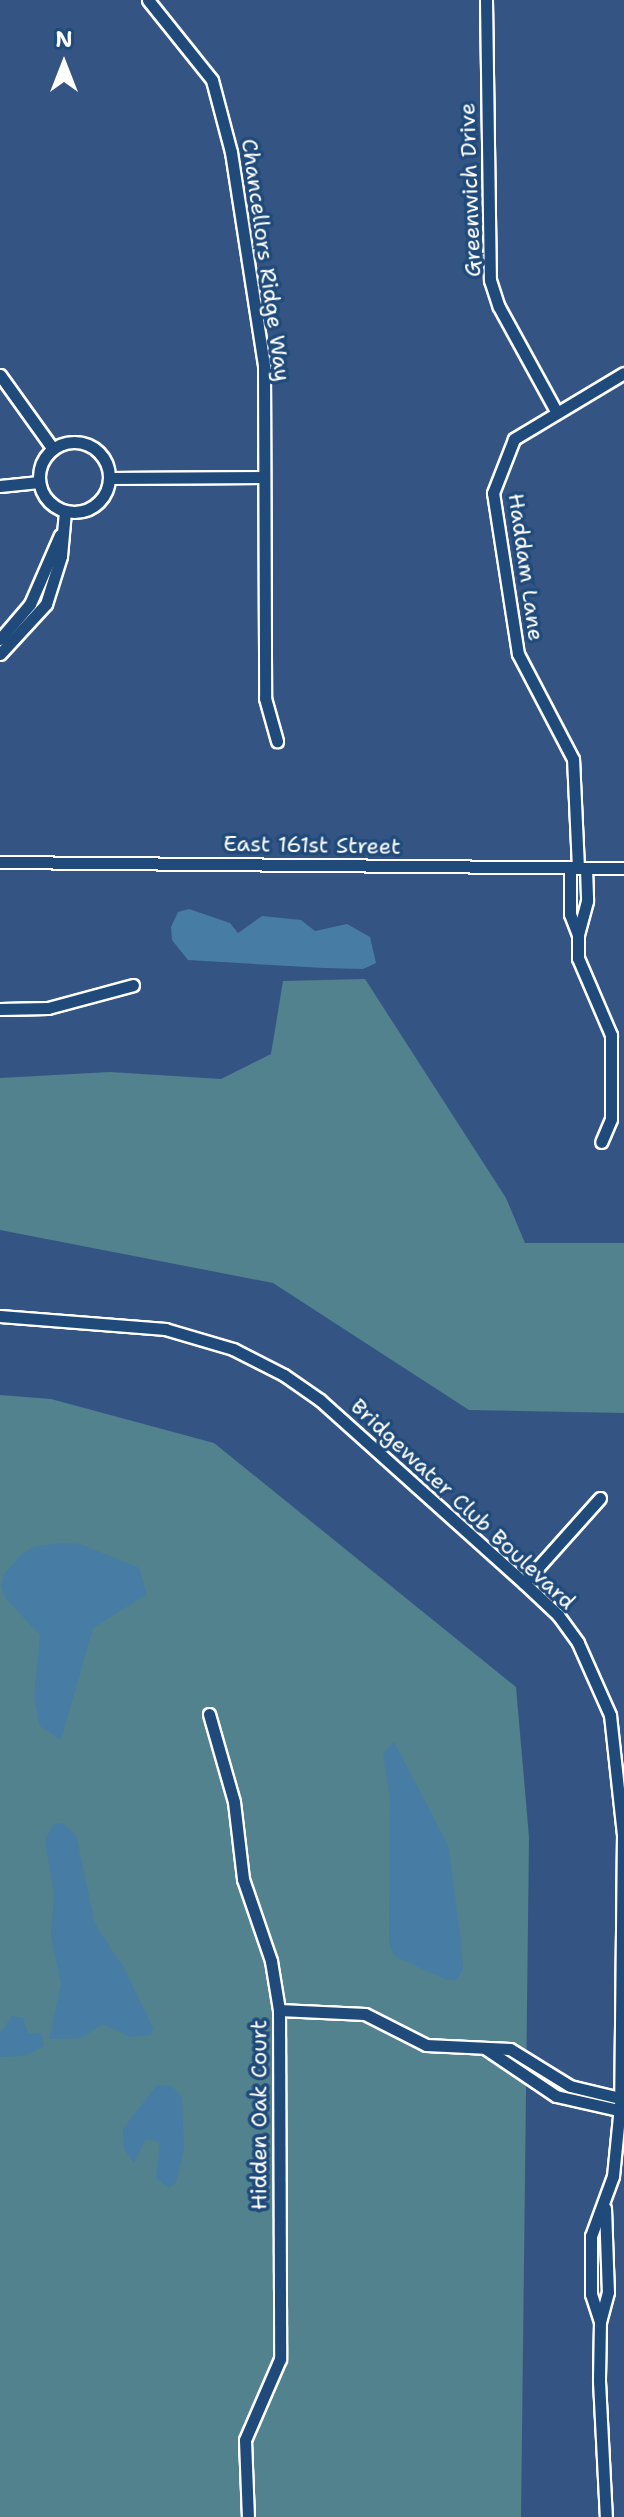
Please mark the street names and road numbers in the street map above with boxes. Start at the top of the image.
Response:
street label: Greenwich Drive [454,102,486,278]
street label: Chancellors Ridge Way [236,137,296,383]
street label: Haddam Lane [503,492,549,642]
street label: East 161st Street [223,830,401,860]
street label: Bridgewater Club Boulevard [345,1393,581,1615]
street label: Hidden Oak Court [246,2020,272,2210]

